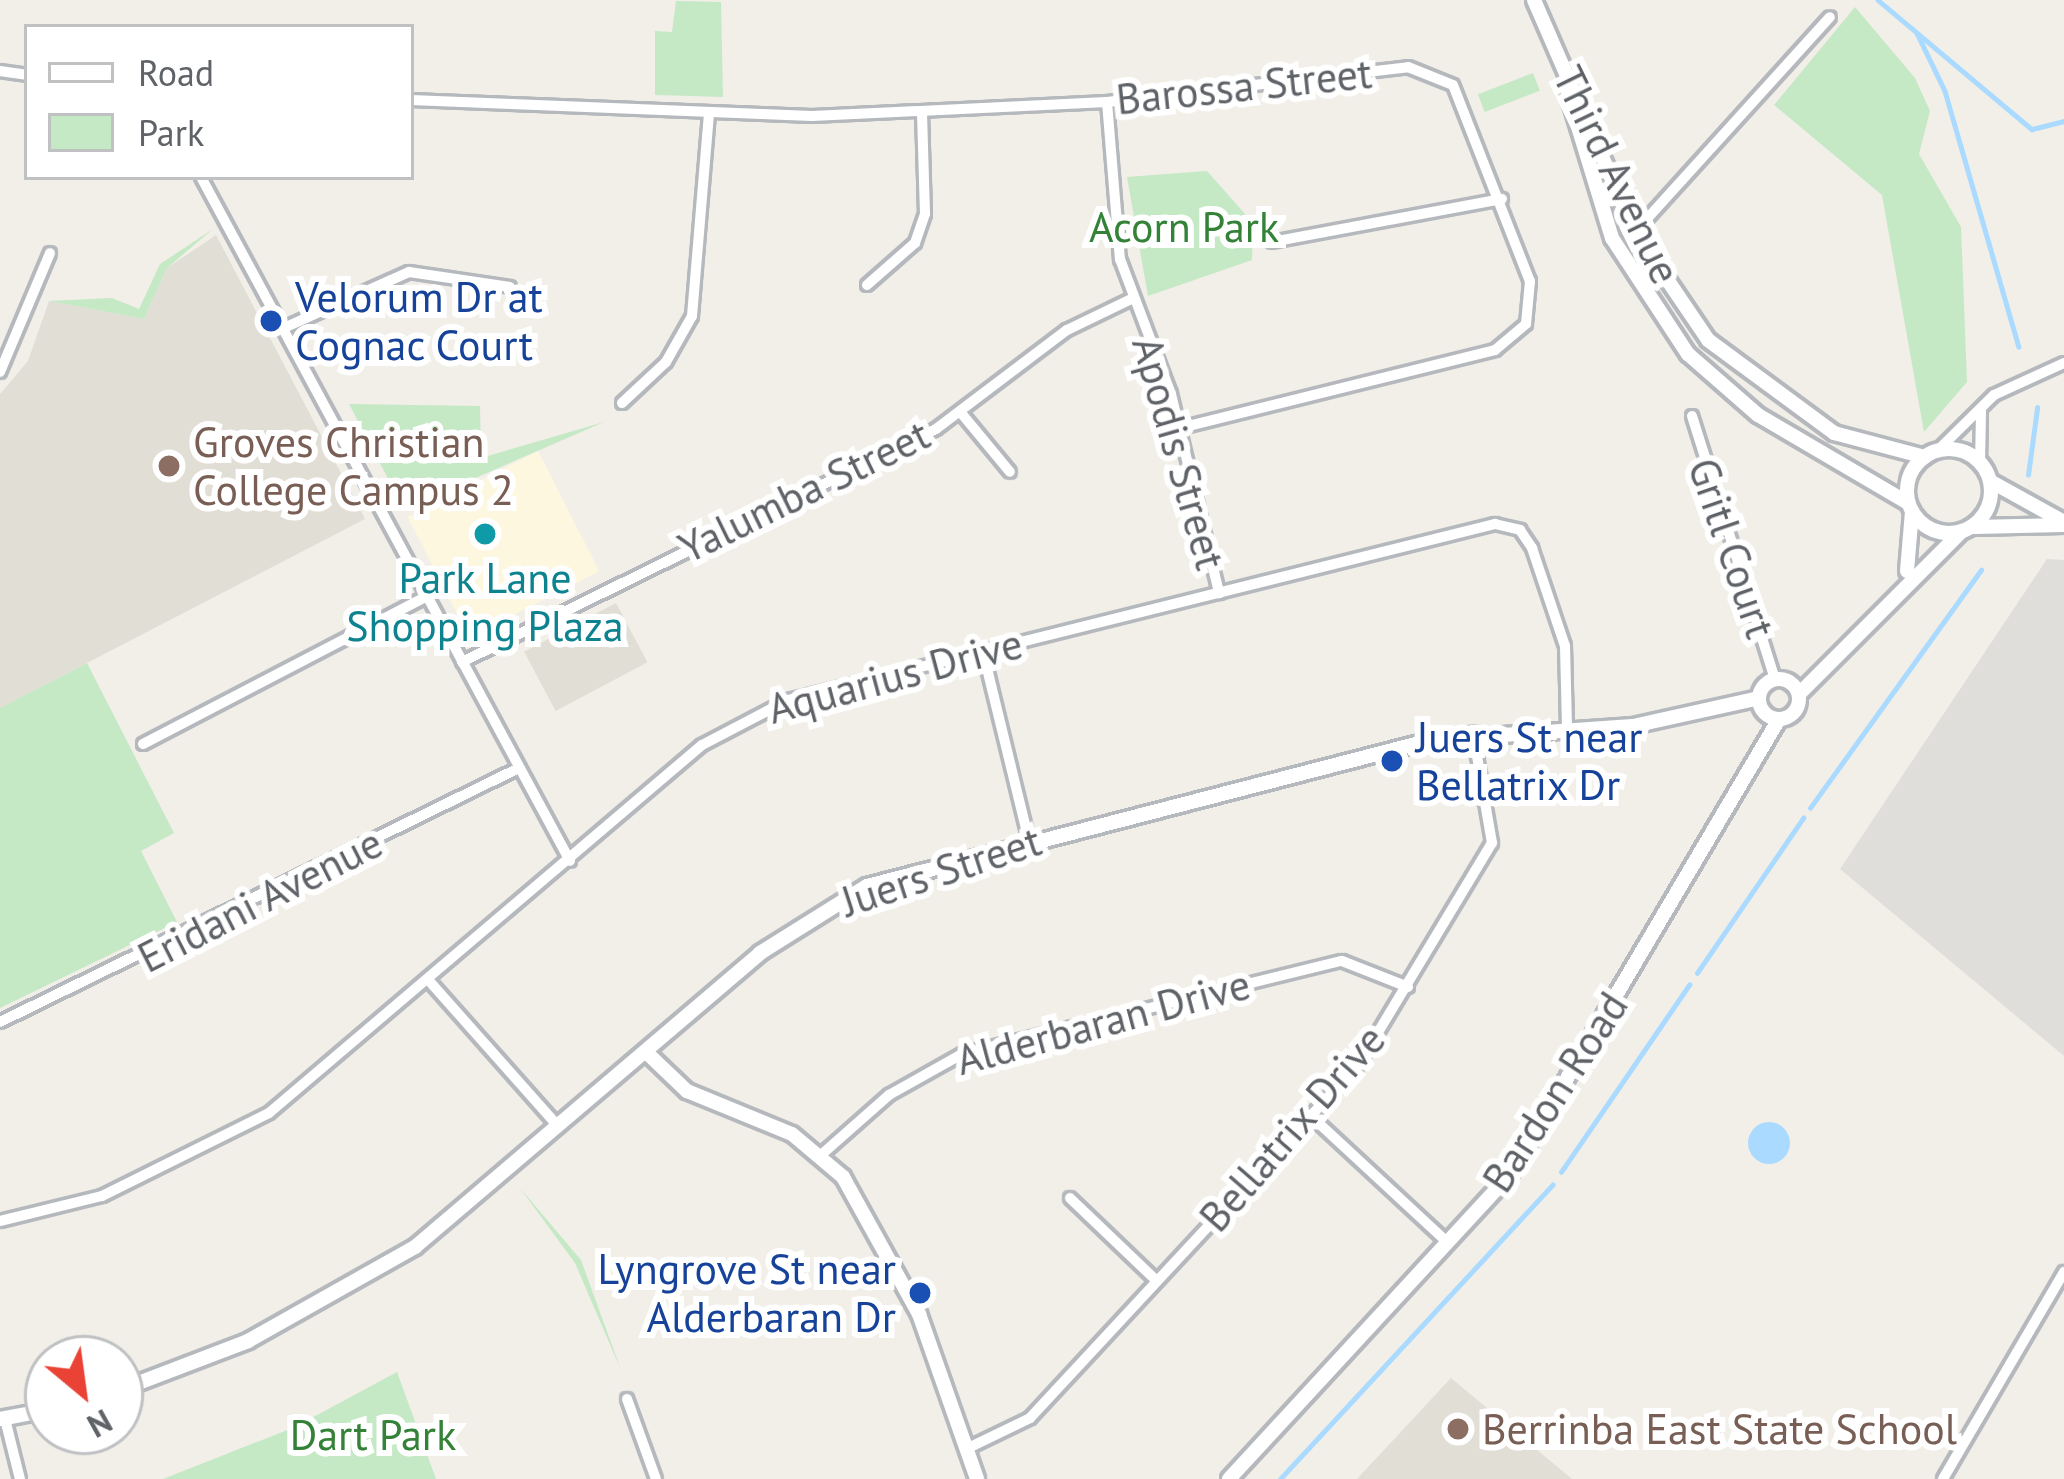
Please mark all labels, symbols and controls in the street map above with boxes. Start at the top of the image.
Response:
legend [24,24,414,180]
street label: Barossa Street [1114,48,1374,124]
text: Road [138,49,214,96]
street label: Third Avenue [1542,58,1692,292]
text: Park [138,109,204,156]
park label: Acorn Park [1089,202,1279,252]
place label: Velorum Dr at Cognac Court [295,272,543,370]
marker: Velorum Dr at Cognac Court [258,308,284,334]
street label: Apodis Street [1122,331,1236,575]
street label: Yalumba Street [671,409,937,573]
place label: Groves Christian College Campus 2 [193,417,514,516]
street label: Gritl Court [1678,452,1786,644]
marker: Groves Christian College Campus 2 [156,453,182,479]
marker: Park Lane Shopping Plaza [472,521,498,547]
place label: Park Lane Shopping Plaza [346,553,624,652]
street label: Aquarius Drive [762,618,1028,734]
place label: Juers St near Bellatrix Dr [1416,712,1643,810]
marker: Juers St near Bellatrix Dr [1379,748,1405,774]
street label: Juers Street [835,815,1047,927]
street label: Eridani Avenue [129,817,391,983]
street label: Alderbaran Drive [951,959,1255,1085]
street label: Bardon Road [1472,983,1638,1201]
street label: Bellatrix Drive [1188,1014,1396,1242]
place label: Lyngrove St near Alderbaran Dr [598,1244,896,1342]
marker: Lyngrove St near Alderbaran Dr [907,1280,933,1306]
north arrow [24,1335,144,1455]
text: N [80,1400,120,1448]
place label: Berrinba East State School [1482,1404,1957,1454]
park label: Dart Park [290,1410,456,1460]
marker: Berrinba East State School [1445,1416,1471,1442]

